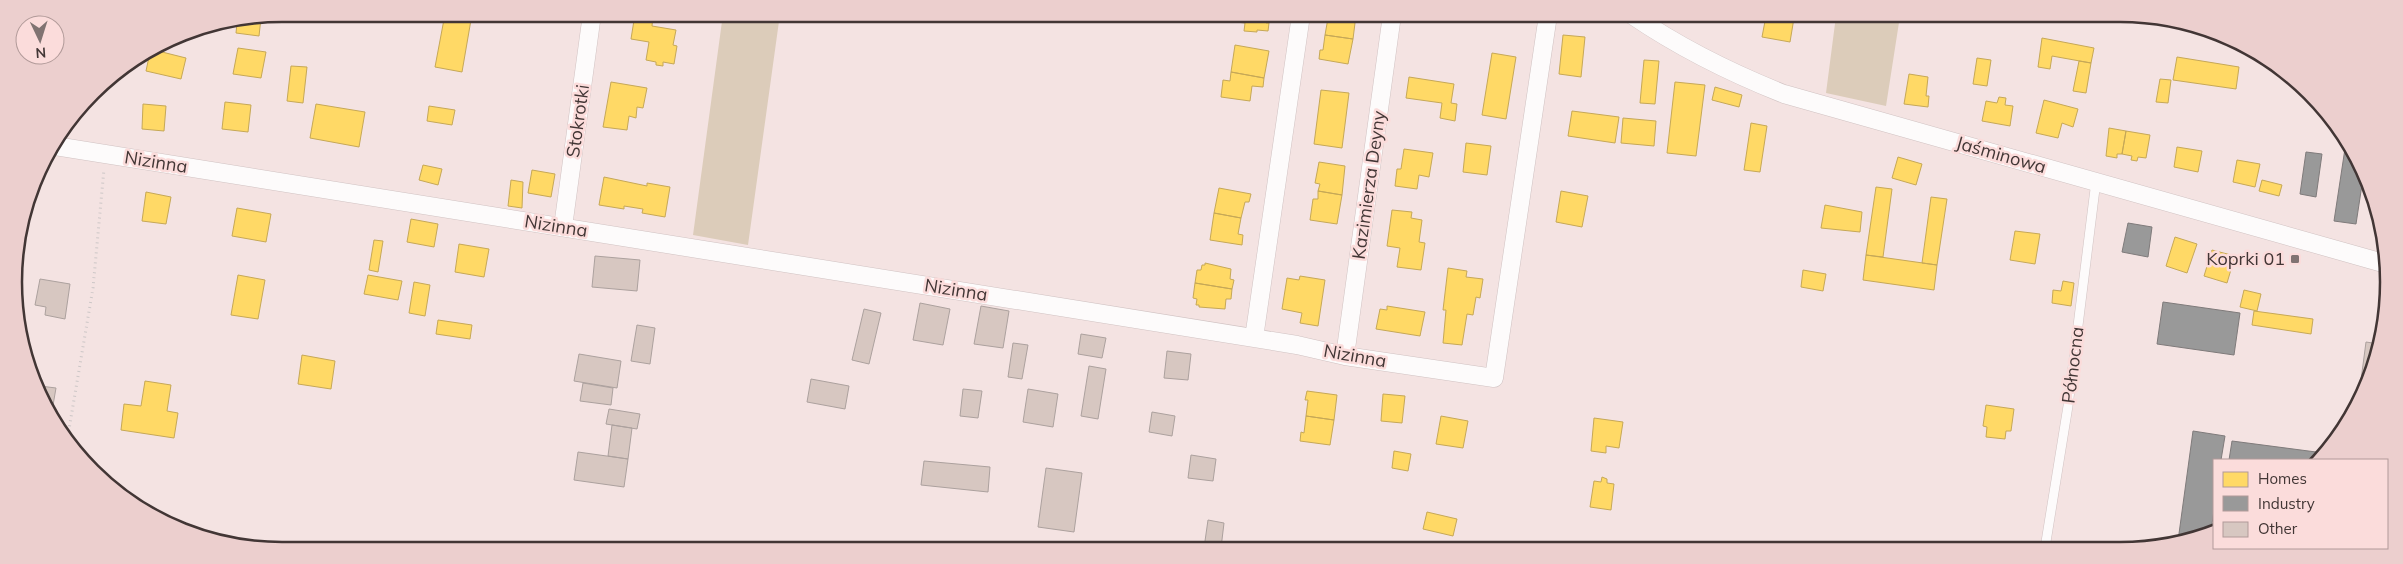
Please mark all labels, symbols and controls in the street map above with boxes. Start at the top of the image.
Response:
north arrow [15,15,65,65]
text: N [35,44,47,62]
street label: Stokrotki [561,83,594,159]
street label: Kazimierza Deyny [1347,109,1390,261]
street label: Jaśminowa [1953,131,2049,178]
street label: Nizinna [123,145,189,178]
street label: Nizinna [523,209,589,242]
place label: Koprki 01 [2206,247,2285,270]
marker: Koprki 01 [2289,253,2301,265]
street label: Nizinna [923,273,989,306]
street label: Północna [2056,325,2089,405]
street label: Nizinna [1322,339,1388,372]
legend [2213,459,2388,549]
text: Homes [2258,469,2307,488]
text: Industry [2258,494,2315,513]
text: Other [2258,519,2298,538]

